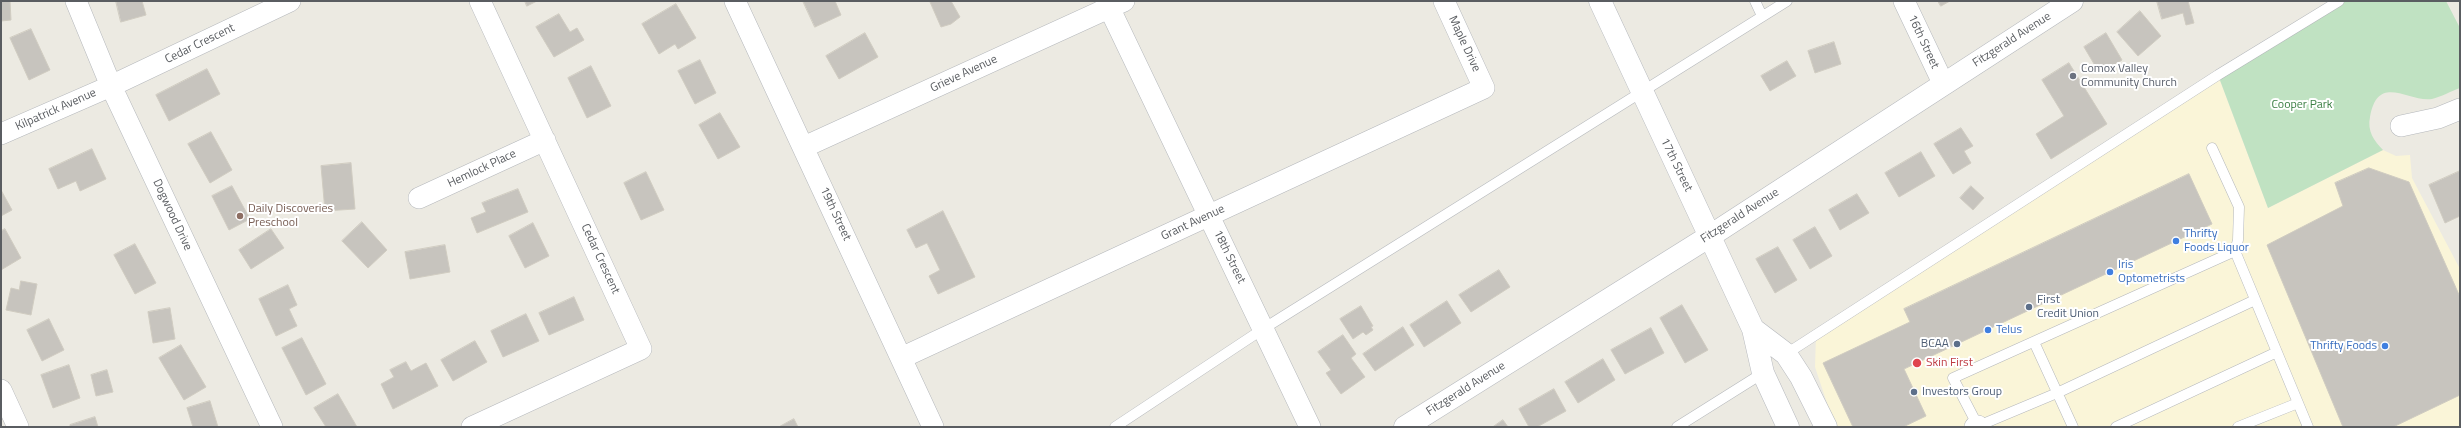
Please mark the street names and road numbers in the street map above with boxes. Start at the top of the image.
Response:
street label: Fitzgerald Avenue [1970,9,2054,71]
street label: 16th Street [1904,13,1942,71]
street label: Maple Drive [1445,14,1483,74]
street label: Cedar Crescent [163,21,237,67]
street label: Grieve Avenue [928,52,1000,96]
street label: Kilpatrick Avenue [13,86,99,134]
street label: 17th Street [1657,136,1695,194]
street label: Hemlock Place [445,147,519,191]
street label: Dogwood Drive [149,177,195,253]
street label: 19th Street [816,185,854,243]
street label: Fitzgerald Avenue [1698,185,1782,247]
street label: Grant Avenue [1159,202,1227,244]
street label: Cedar Crescent [577,222,623,296]
street label: 18th Street [1210,228,1248,286]
street label: Fitzgerald Avenue [1424,359,1508,419]

